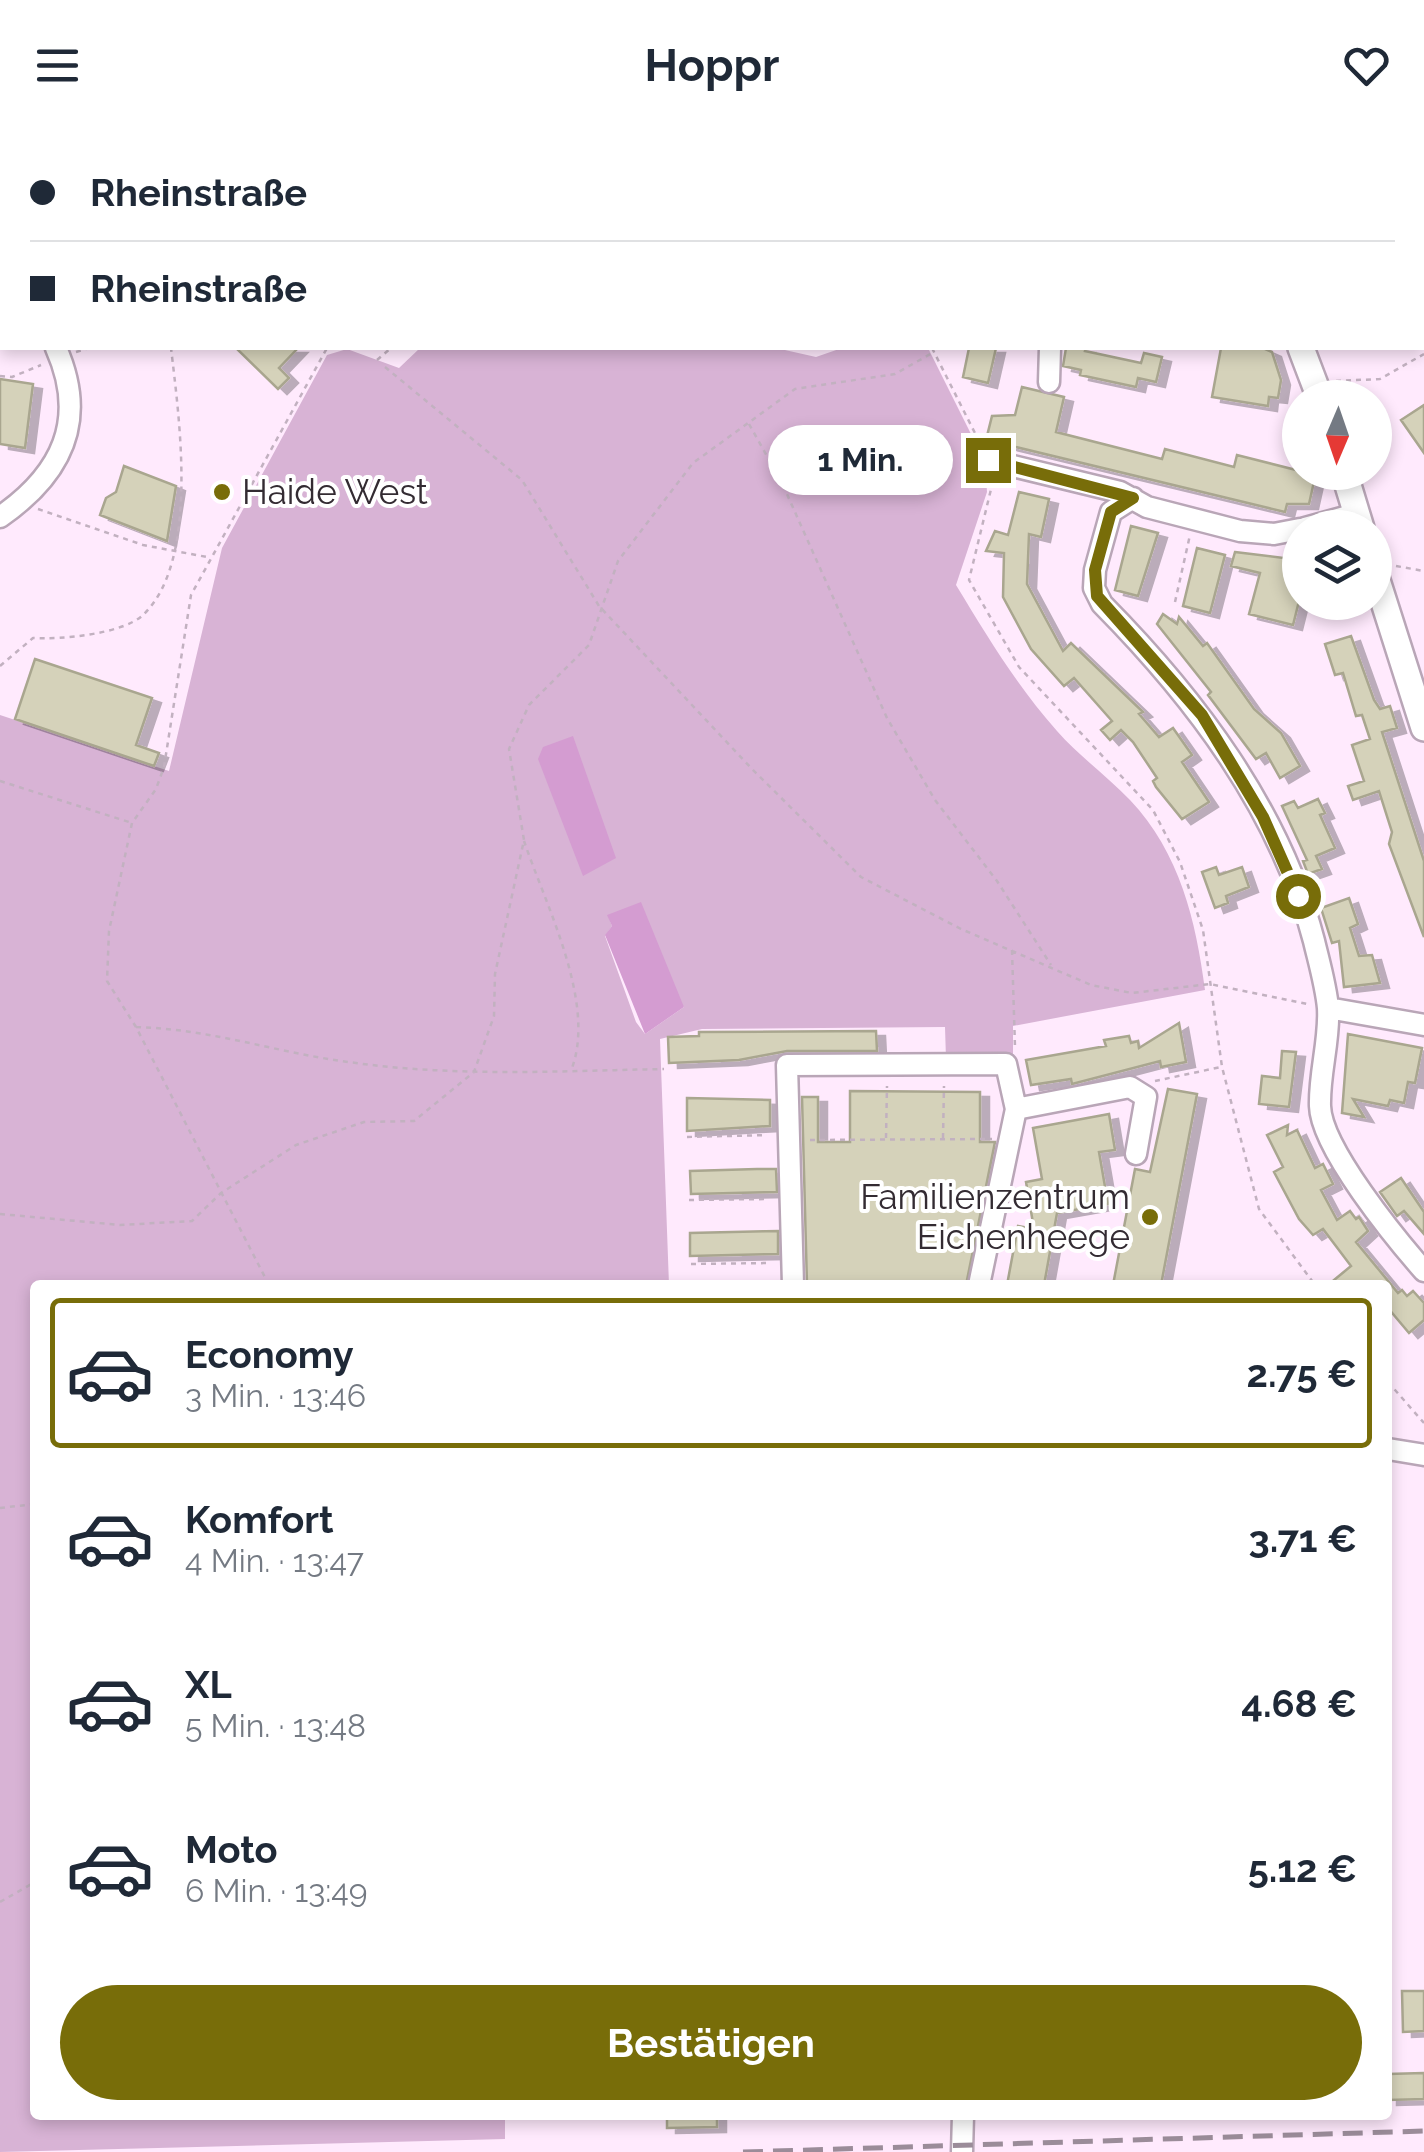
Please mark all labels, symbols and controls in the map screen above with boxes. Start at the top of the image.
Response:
icon: menu [30,38,85,93]
icon: heart [1339,38,1394,93]
text: Hoppr [645,39,779,92]
text: Rheinstraße [90,170,307,215]
text: Rheinstraße [90,266,307,311]
north arrow [1282,380,1392,490]
map controls [1282,380,1392,620]
callout: 1 Min. [768,425,953,495]
route end [966,438,1011,483]
text: 1 Min. [818,441,903,478]
place label: Haide West [242,471,428,512]
marker: Haide West [211,481,233,503]
button: layers [1282,510,1392,620]
route start [1276,874,1321,919]
place label: Familienzentrum Eichenheege [860,1176,1130,1257]
marker: Familienzentrum Eichenheege [1139,1206,1161,1228]
icon: car [65,1328,155,1418]
text: Economy [185,1332,354,1377]
text: 2.75 € [1246,1351,1357,1396]
text: 3 Min. · 13:46 [185,1377,366,1414]
icon: car [65,1493,155,1583]
text: Komfort [185,1497,334,1542]
text: 3.71 € [1248,1516,1357,1561]
text: 4 Min. · 13:47 [185,1542,364,1579]
icon: car [65,1658,155,1748]
text: XL [185,1662,232,1707]
text: 4.68 € [1241,1681,1357,1726]
text: 5 Min. · 13:48 [185,1707,366,1744]
icon: car [65,1823,155,1913]
text: Moto [185,1827,278,1872]
text: 5.12 € [1248,1846,1357,1891]
text: 6 Min. · 13:49 [185,1872,368,1909]
button: Bestätigen [60,1985,1362,2100]

